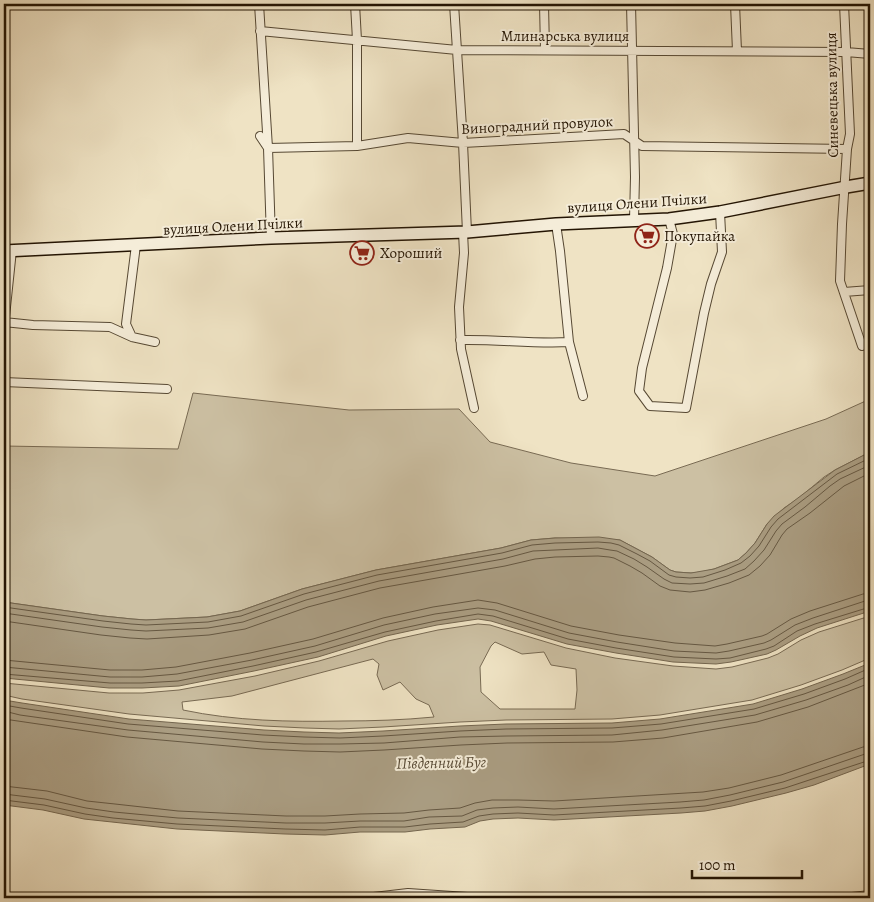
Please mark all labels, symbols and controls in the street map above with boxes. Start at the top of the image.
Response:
street label: Млинарська вулиця [501,26,629,46]
street label: Синевецька вулиця [821,32,843,158]
street label: Виноградний провулок [460,111,614,139]
street label: вулиця Олени Пчілки [566,188,708,218]
street label: вулиця Олени Пчілки [163,212,304,240]
supermarket icon: Покупайка [634,223,660,249]
place label: Покупайка [664,226,735,246]
supermarket icon: Хороший [349,240,375,266]
place label: Хороший [380,243,443,263]
water label: Південний Буг [396,751,487,775]
scale bar [692,847,802,879]
text: 100 m [699,855,736,875]

